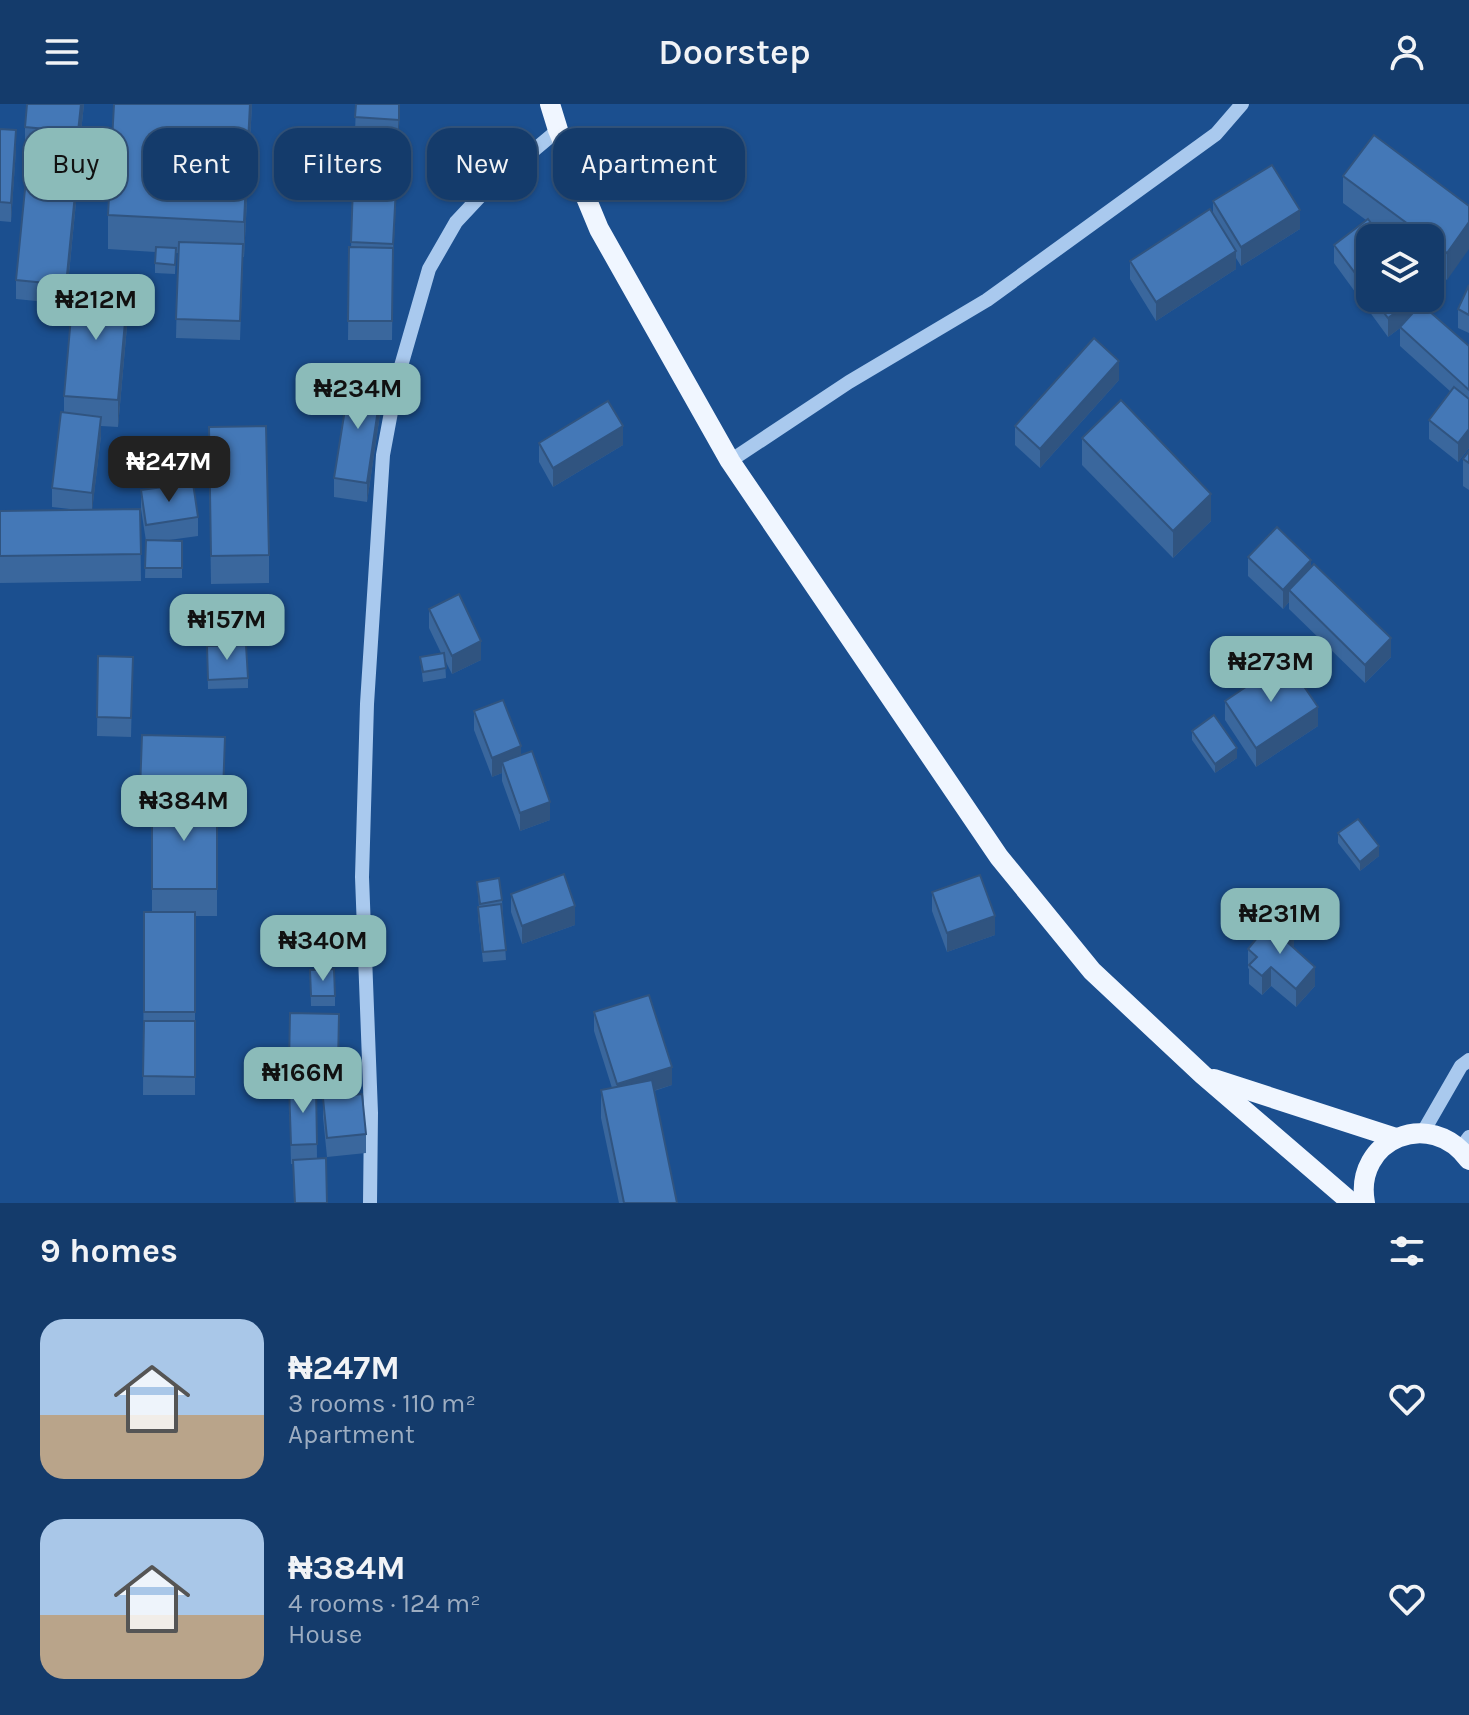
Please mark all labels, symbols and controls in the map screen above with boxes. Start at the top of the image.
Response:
icon: menu [40,30,84,74]
icon: person [1385,30,1429,74]
text: Doorstep [658,31,811,73]
chip: Buy [24,128,127,200]
chip: Rent [143,128,258,200]
chip: Filters [274,128,411,200]
chip: New [427,128,537,200]
chip: Apartment [553,128,745,200]
map controls [1356,224,1444,312]
button: layers [1356,224,1444,312]
pin: ₦212M [40,274,152,342]
text: ₦212M [55,284,137,315]
pin: ₦234M [302,363,414,431]
text: ₦234M [314,373,402,404]
pin: ₦247M [113,436,225,504]
text: ₦247M [126,446,212,477]
pin: ₦157M [171,594,283,662]
text: ₦157M [188,604,266,635]
pin: ₦273M [1215,636,1327,704]
text: ₦273M [1228,646,1314,677]
pin: ₦384M [128,775,240,843]
text: ₦384M [139,785,229,816]
pin: ₦231M [1224,888,1336,956]
text: ₦231M [1239,898,1321,929]
pin: ₦340M [267,915,379,983]
text: ₦340M [278,925,368,956]
pin: ₦166M [247,1047,359,1115]
text: ₦166M [262,1057,344,1088]
icon: filters [1385,1229,1429,1273]
text: 9 homes [40,1231,178,1271]
text: ₦247M [288,1348,400,1388]
icon: home [104,1351,200,1447]
icon: heart [1385,1377,1429,1421]
text: 3 rooms · 110 m² [288,1388,476,1419]
text: Apartment [288,1419,415,1450]
text: ₦384M [288,1548,406,1588]
icon: home [104,1551,200,1647]
icon: heart [1385,1577,1429,1621]
text: 4 rooms · 124 m² [288,1588,481,1619]
text: House [288,1619,362,1650]

